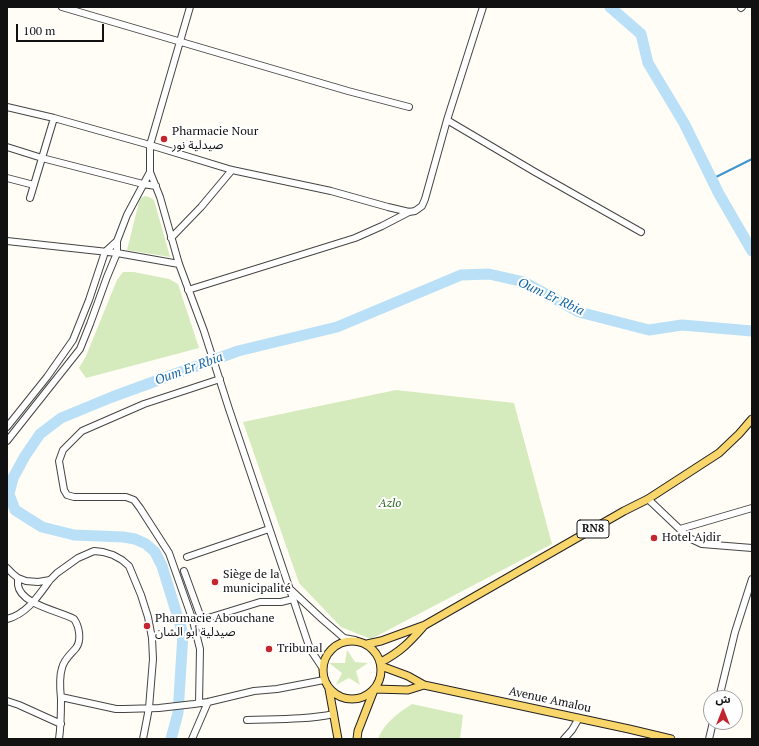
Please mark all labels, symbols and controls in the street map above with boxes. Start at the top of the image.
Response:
scale bar [18,16,106,42]
text: 100 m [23,23,55,38]
place label: Pharmacie Nour صيدلية نور [172,125,258,153]
marker: Pharmacie Nour صيدلية نور [159,134,169,144]
water label: Oum Er Rbia [515,275,587,319]
water label: Oum Er Rbia [153,349,225,389]
park label: Azlo [379,497,401,511]
road number: RN8 [577,520,609,538]
place label: Hotel Ajdir [662,531,721,545]
marker: Hotel Ajdir [649,533,659,543]
place label: Siège de la municipalité [223,568,291,596]
marker: Siège de la municipalité [210,577,220,587]
place label: Pharmacie Abouchane صيدلية أبو الشان [155,612,275,640]
marker: Pharmacie Abouchane صيدلية أبو الشان [142,621,152,631]
place label: Tribunal [277,642,323,656]
marker: Tribunal [264,644,274,654]
street label: Avenue Amalou [507,684,593,716]
north arrow [703,690,743,730]
text: ش [715,692,731,706]

